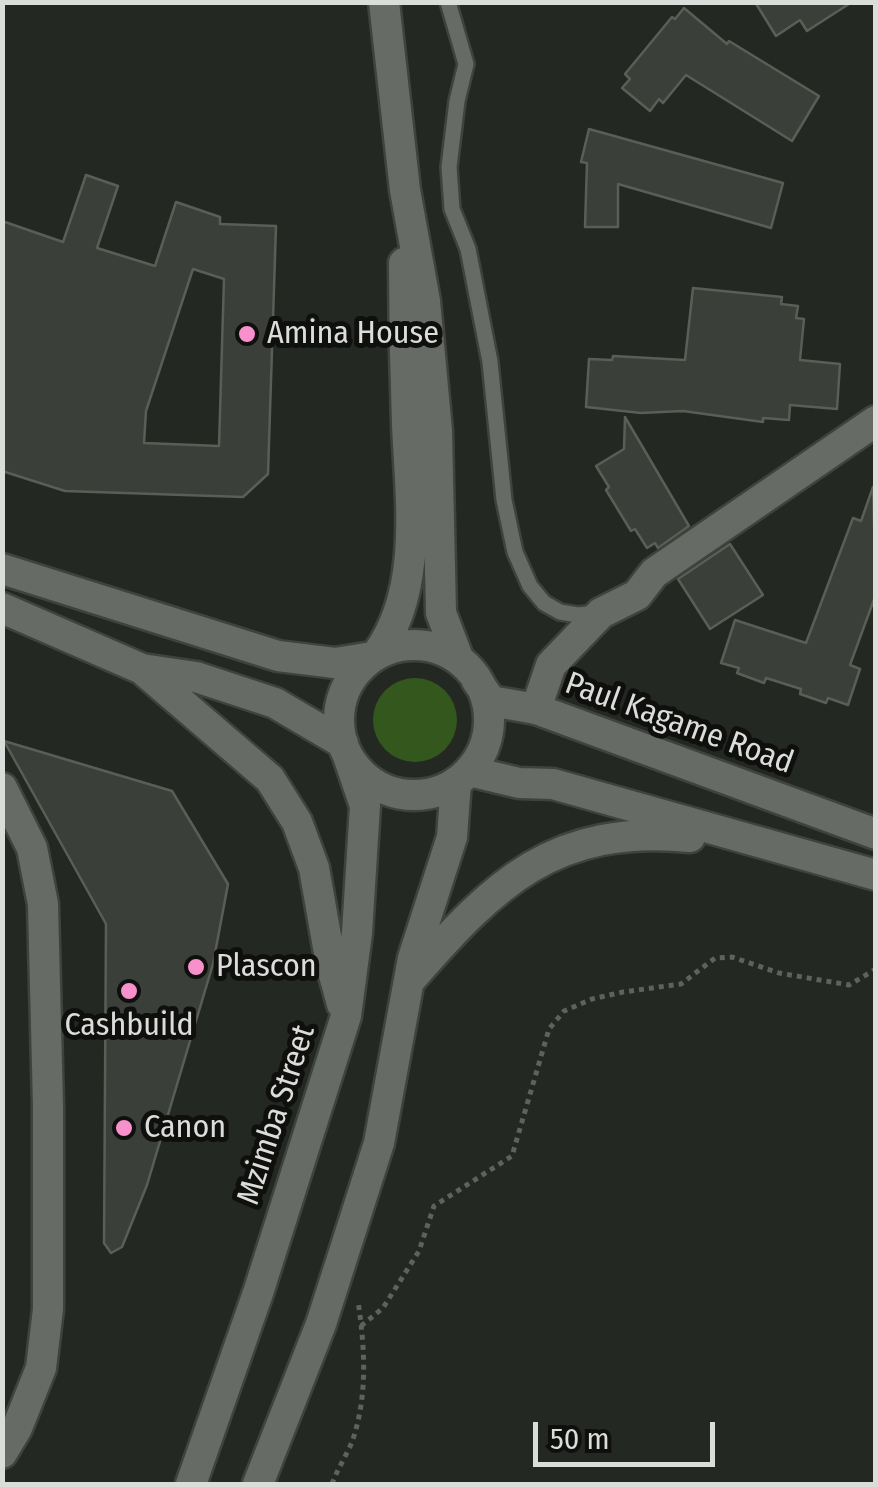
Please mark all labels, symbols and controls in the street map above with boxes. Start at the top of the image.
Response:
place label: Amina House [267,315,439,353]
marker: Amina House [236,323,258,345]
street label: Paul Kagame Road [560,665,798,783]
place label: Plascon [216,948,317,986]
marker: Plascon [185,956,207,978]
marker: Cashbuild [118,980,140,1002]
place label: Cashbuild [64,1007,194,1045]
street label: Mzimba Street [230,1020,324,1210]
place label: Canon [144,1109,226,1147]
marker: Canon [113,1117,135,1139]
scale bar [538,1402,720,1464]
text: 50 m [550,1421,610,1457]

